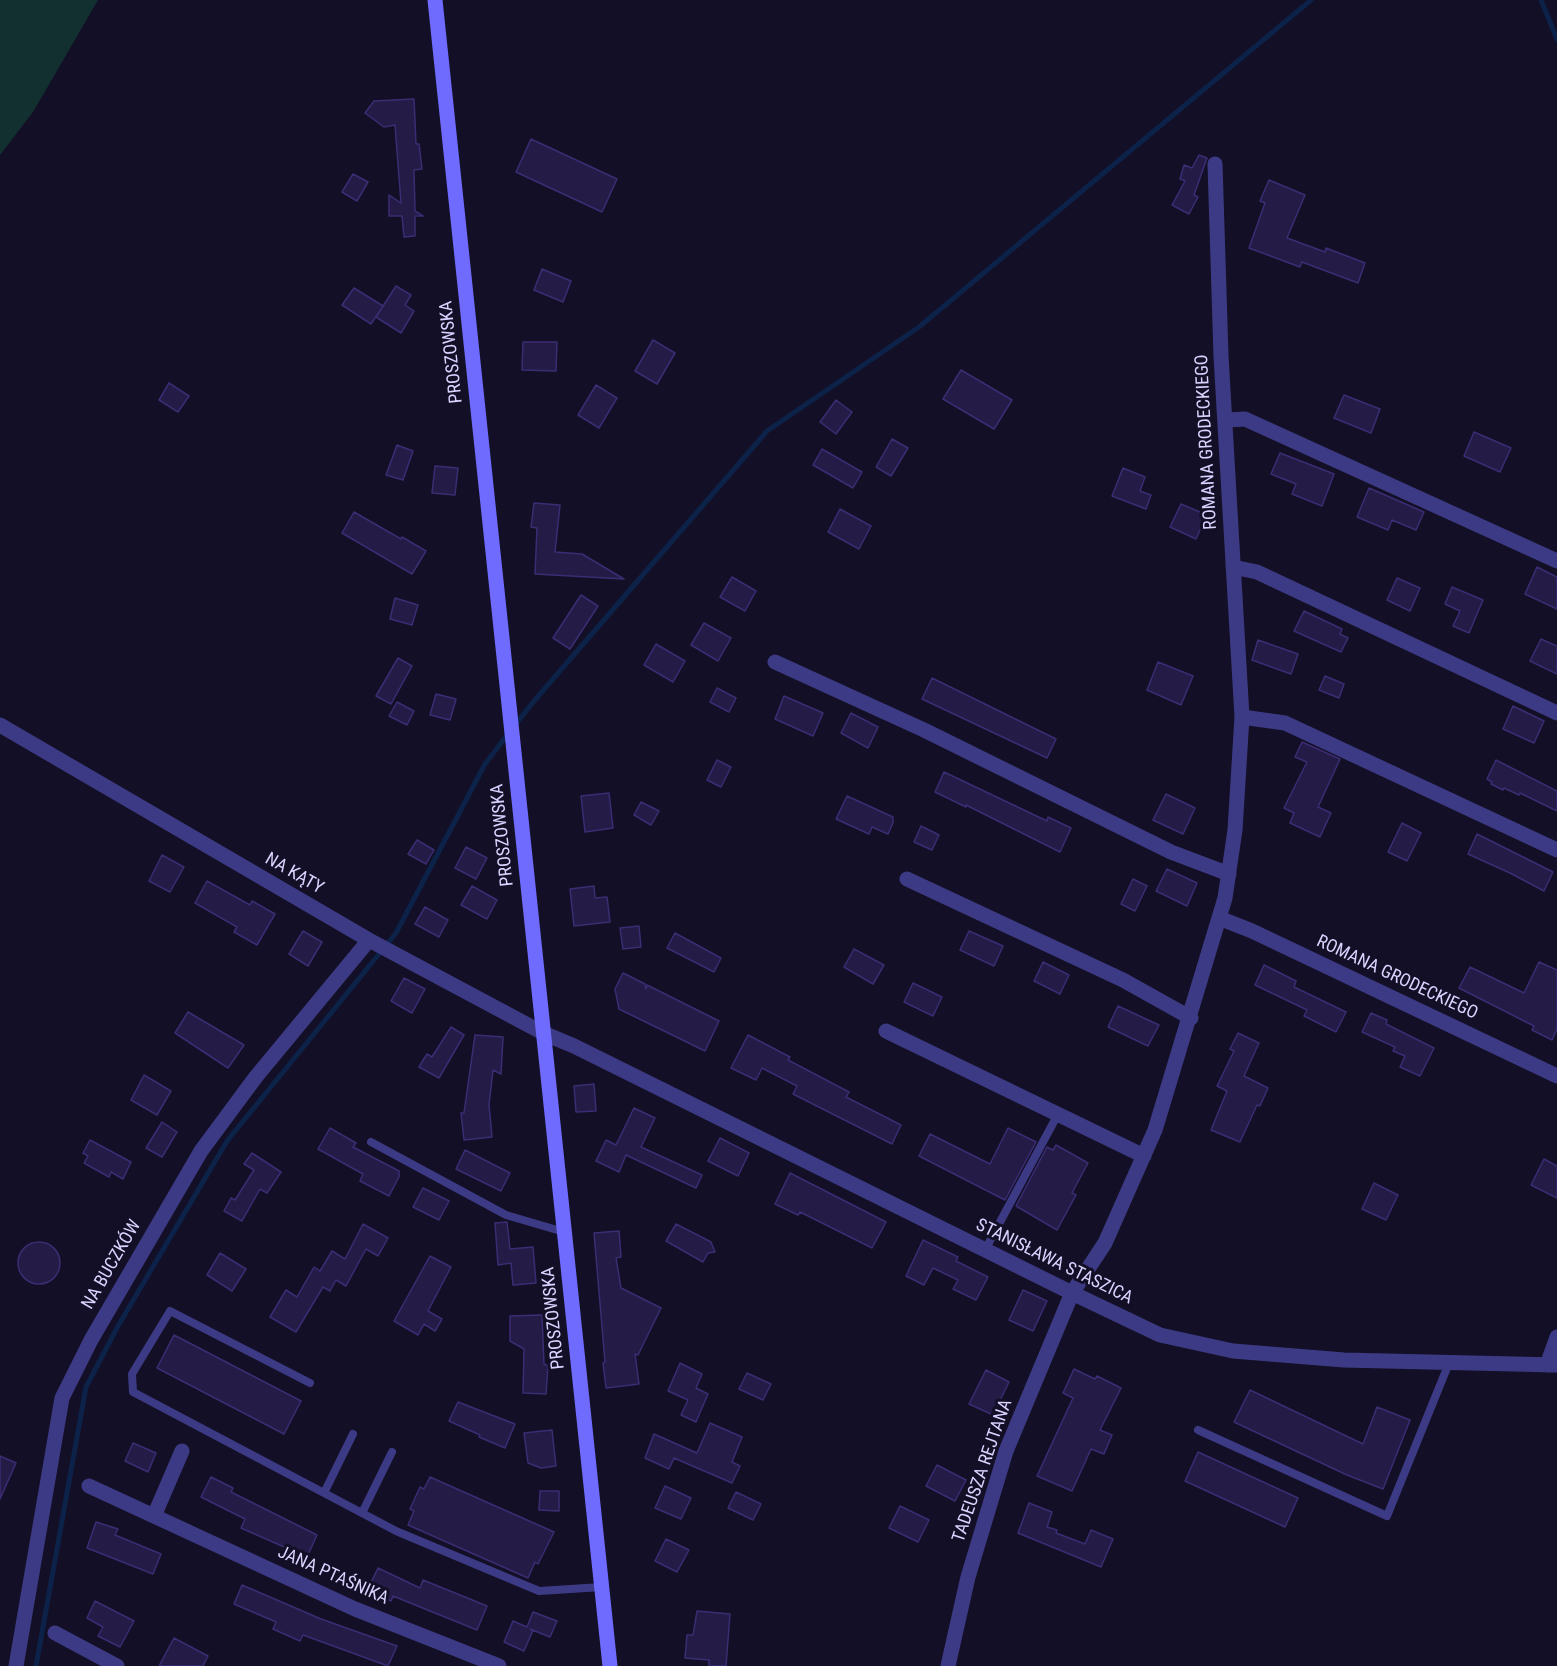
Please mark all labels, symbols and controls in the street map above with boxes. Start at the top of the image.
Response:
street label: PROSZOWSKA [436,300,468,404]
street label: ROMANA GRODECKIEGO [1192,354,1222,530]
street label: PROSZOWSKA [487,783,519,887]
street label: NA KĄTY [261,849,327,899]
street label: ROMANA GRODECKIEGO [1313,931,1481,1025]
street label: STANISŁAWA STASZICA [972,1215,1136,1309]
street label: NA BUCZKÓW [78,1217,146,1313]
street label: PROSZOWSKA [538,1266,570,1370]
street label: TADEUSZA REJTANA [948,1397,1018,1545]
street label: JANA PTAŚNIKA [274,1542,392,1610]

